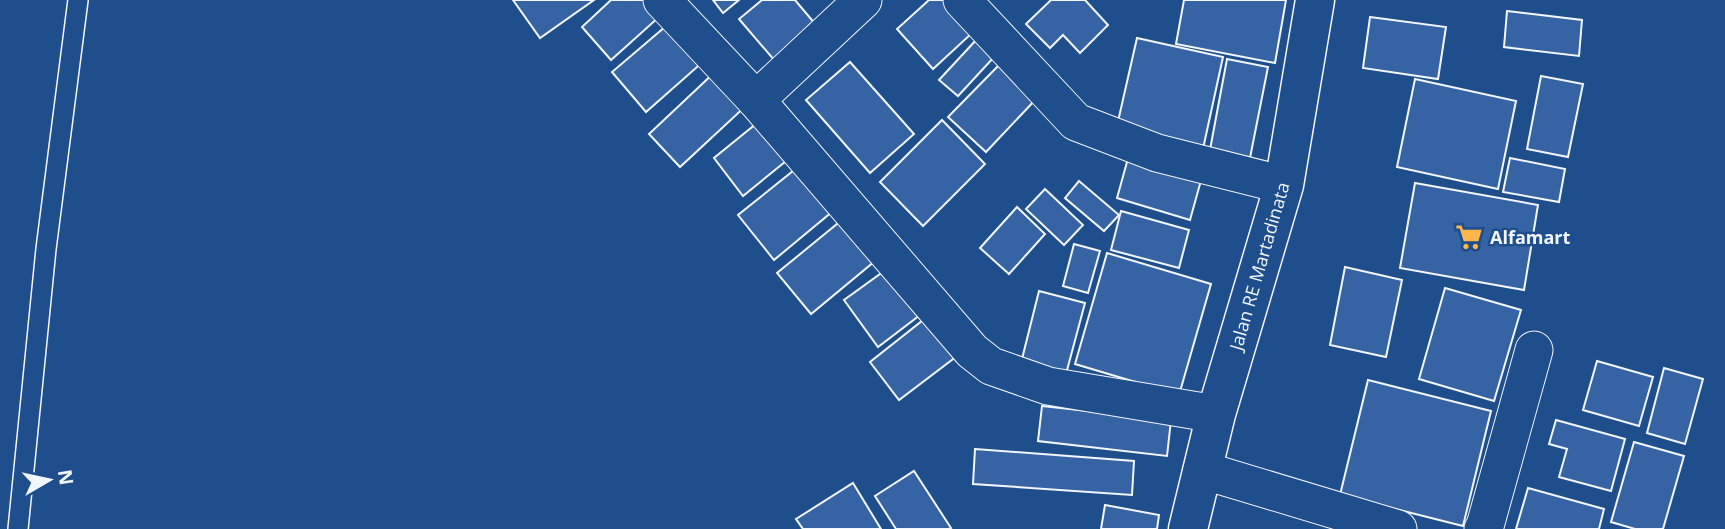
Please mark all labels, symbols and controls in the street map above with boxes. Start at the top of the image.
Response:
street label: Jalan RE Martadinata [1223,179,1294,355]
supermarket icon: Alfamart [1454,222,1484,252]
place label: Alfamart [1490,225,1570,249]
north arrow [14,445,84,515]
text: N [52,468,80,487]

